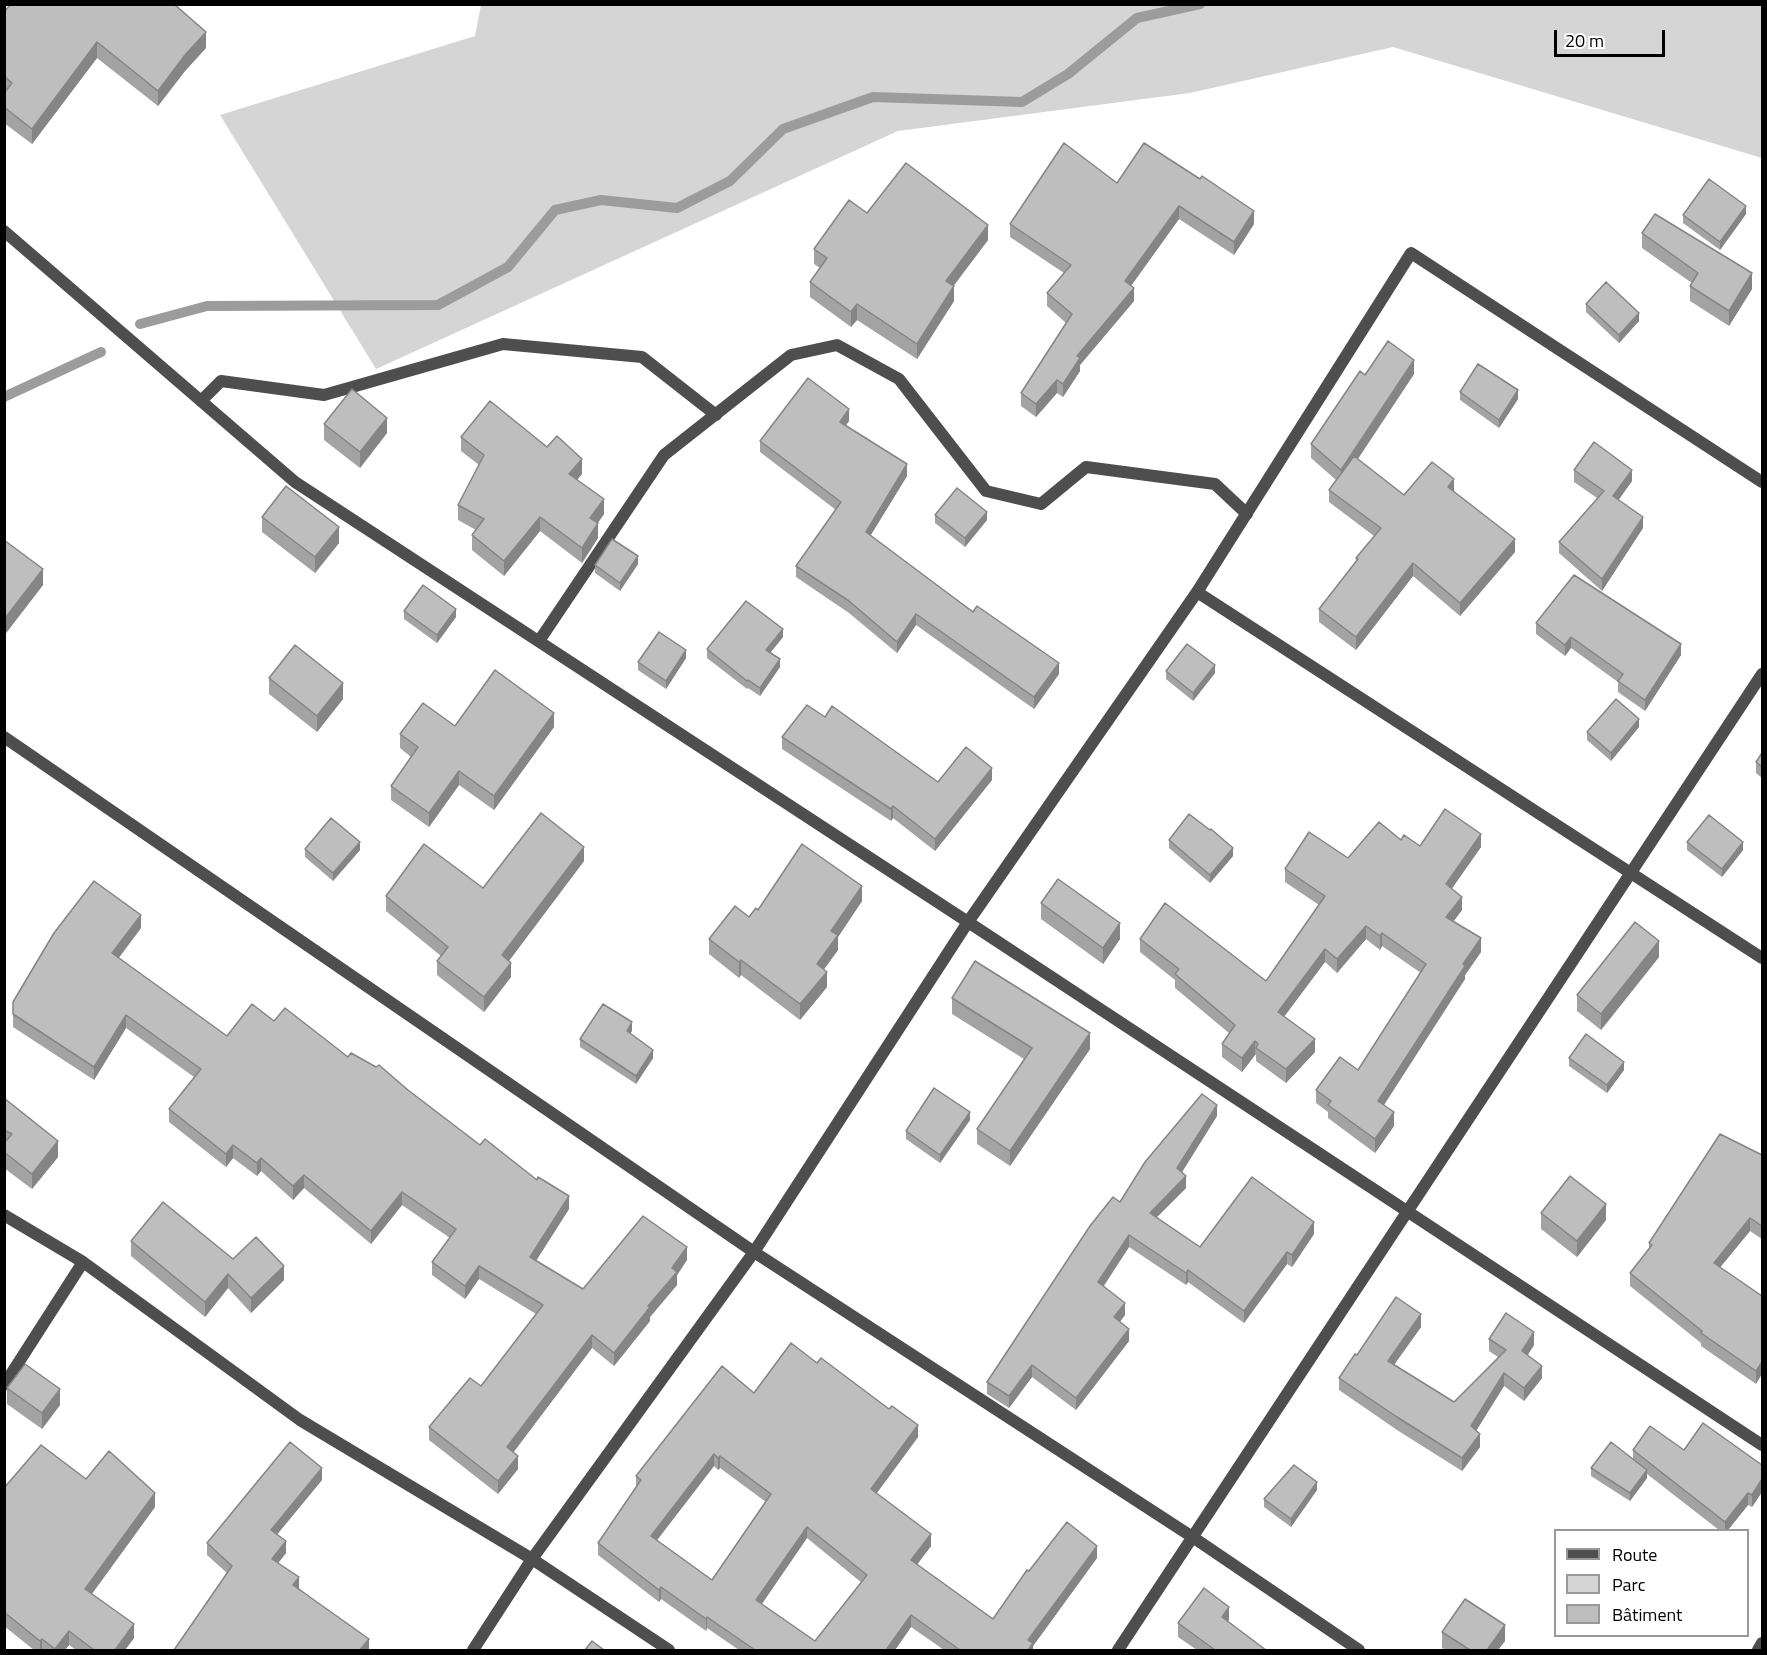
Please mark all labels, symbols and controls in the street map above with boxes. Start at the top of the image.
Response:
scale bar [1557,18,1668,56]
text: 20 m [1565,27,1604,54]
legend [1554,1529,1749,1637]
text: Route [1612,1541,1657,1568]
text: Parc [1612,1571,1646,1598]
text: Bâtiment [1612,1601,1682,1628]

